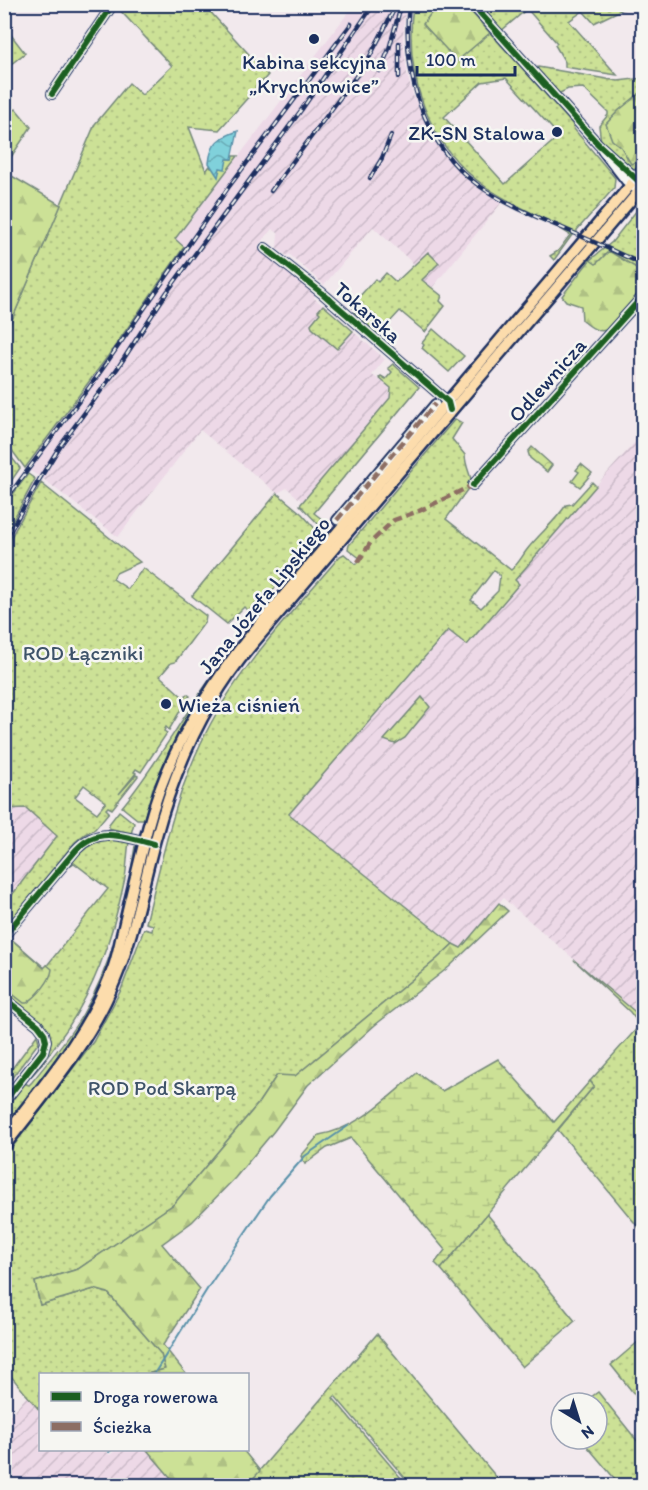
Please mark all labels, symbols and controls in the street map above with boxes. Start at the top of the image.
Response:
marker: Kabina sekcyjna „Krychnowice” [307,32,321,46]
scale bar [417,39,514,77]
place label: Kabina sekcyjna „Krychnowice” [242,49,386,98]
text: 100 m [426,49,476,71]
place label: ZK-SN Stalowa [408,120,545,145]
marker: ZK-SN Stalowa [550,125,564,139]
street label: Tokarska [329,276,407,348]
street label: Odlewnicza [503,333,591,427]
street label: Jana Józefa Lipskiego [193,511,335,679]
park label: ROD Łączniki [23,640,143,665]
place label: Wieża ciśnień [178,692,300,717]
marker: Wieża ciśnień [159,697,173,711]
park label: ROD Pod Skarpą [88,1075,236,1100]
legend [39,1373,249,1451]
text: Droga rowerowa [93,1386,219,1408]
north arrow [549,1391,609,1451]
text: Ścieżka [93,1416,152,1438]
text: N [578,1422,598,1443]

